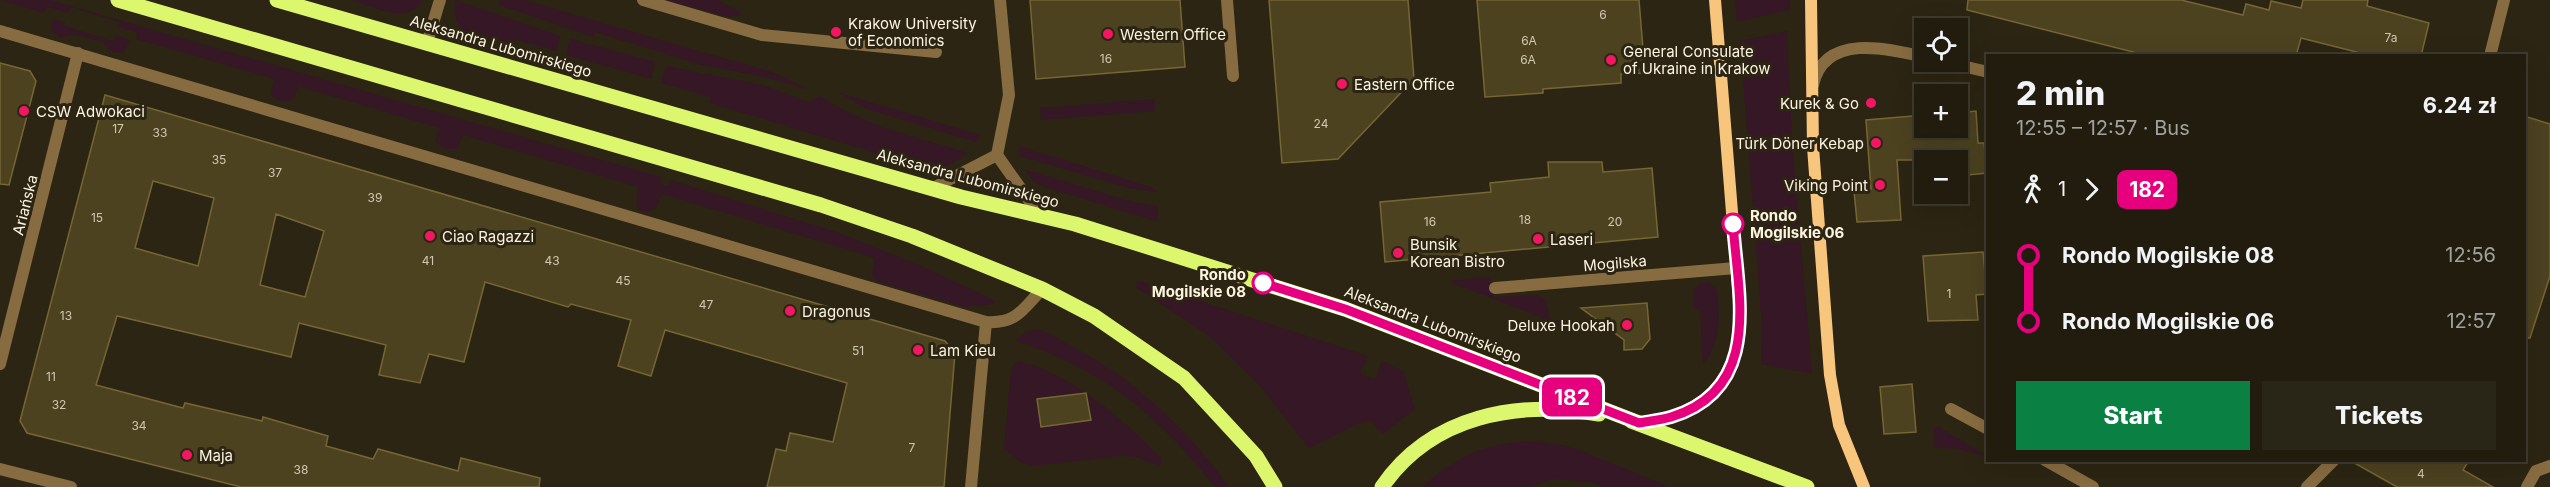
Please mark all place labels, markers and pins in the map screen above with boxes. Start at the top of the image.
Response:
place label: Krakow University of Economics [848,14,977,50]
marker: Krakow University of Economics [829,25,843,39]
place label: Western Office [1120,25,1226,44]
marker: Western Office [1101,27,1115,41]
place label: General Consulate of Ukraine in Krakow [1623,42,1770,78]
marker: General Consulate of Ukraine in Krakow [1604,53,1618,67]
place label: Eastern Office [1354,75,1455,94]
marker: Eastern Office [1335,77,1349,91]
place label: Kurek & Go [1780,94,1859,113]
marker: Kurek & Go [1864,96,1878,110]
place label: CSW Adwokaci [36,102,145,121]
marker: CSW Adwokaci [17,104,31,118]
place label: Türk Döner Kebap [1735,134,1864,153]
marker: Türk Döner Kebap [1869,136,1883,150]
place label: Viking Point [1784,176,1868,195]
marker: Viking Point [1873,178,1887,192]
place label: Rondo Mogilskie 06 [1750,206,1845,242]
marker: Rondo Mogilskie 06 [1722,213,1744,235]
place label: Ciao Ragazzi [442,227,534,246]
marker: Ciao Ragazzi [423,229,437,243]
place label: Laseri [1550,230,1593,249]
marker: Laseri [1531,232,1545,246]
place label: Bunsik Korean Bistro [1410,235,1505,271]
marker: Bunsik Korean Bistro [1391,246,1405,260]
place label: Rondo Mogilskie 08 [1152,265,1246,301]
marker: Rondo Mogilskie 08 [1252,272,1274,294]
place label: Dragonus [802,302,871,321]
marker: Dragonus [783,304,797,318]
place label: Deluxe Hookah [1507,316,1615,335]
marker: Deluxe Hookah [1620,318,1634,332]
place label: Lam Kieu [930,341,996,360]
marker: Lam Kieu [911,343,925,357]
place label: Maja [199,446,233,465]
marker: Maja [180,448,194,462]

